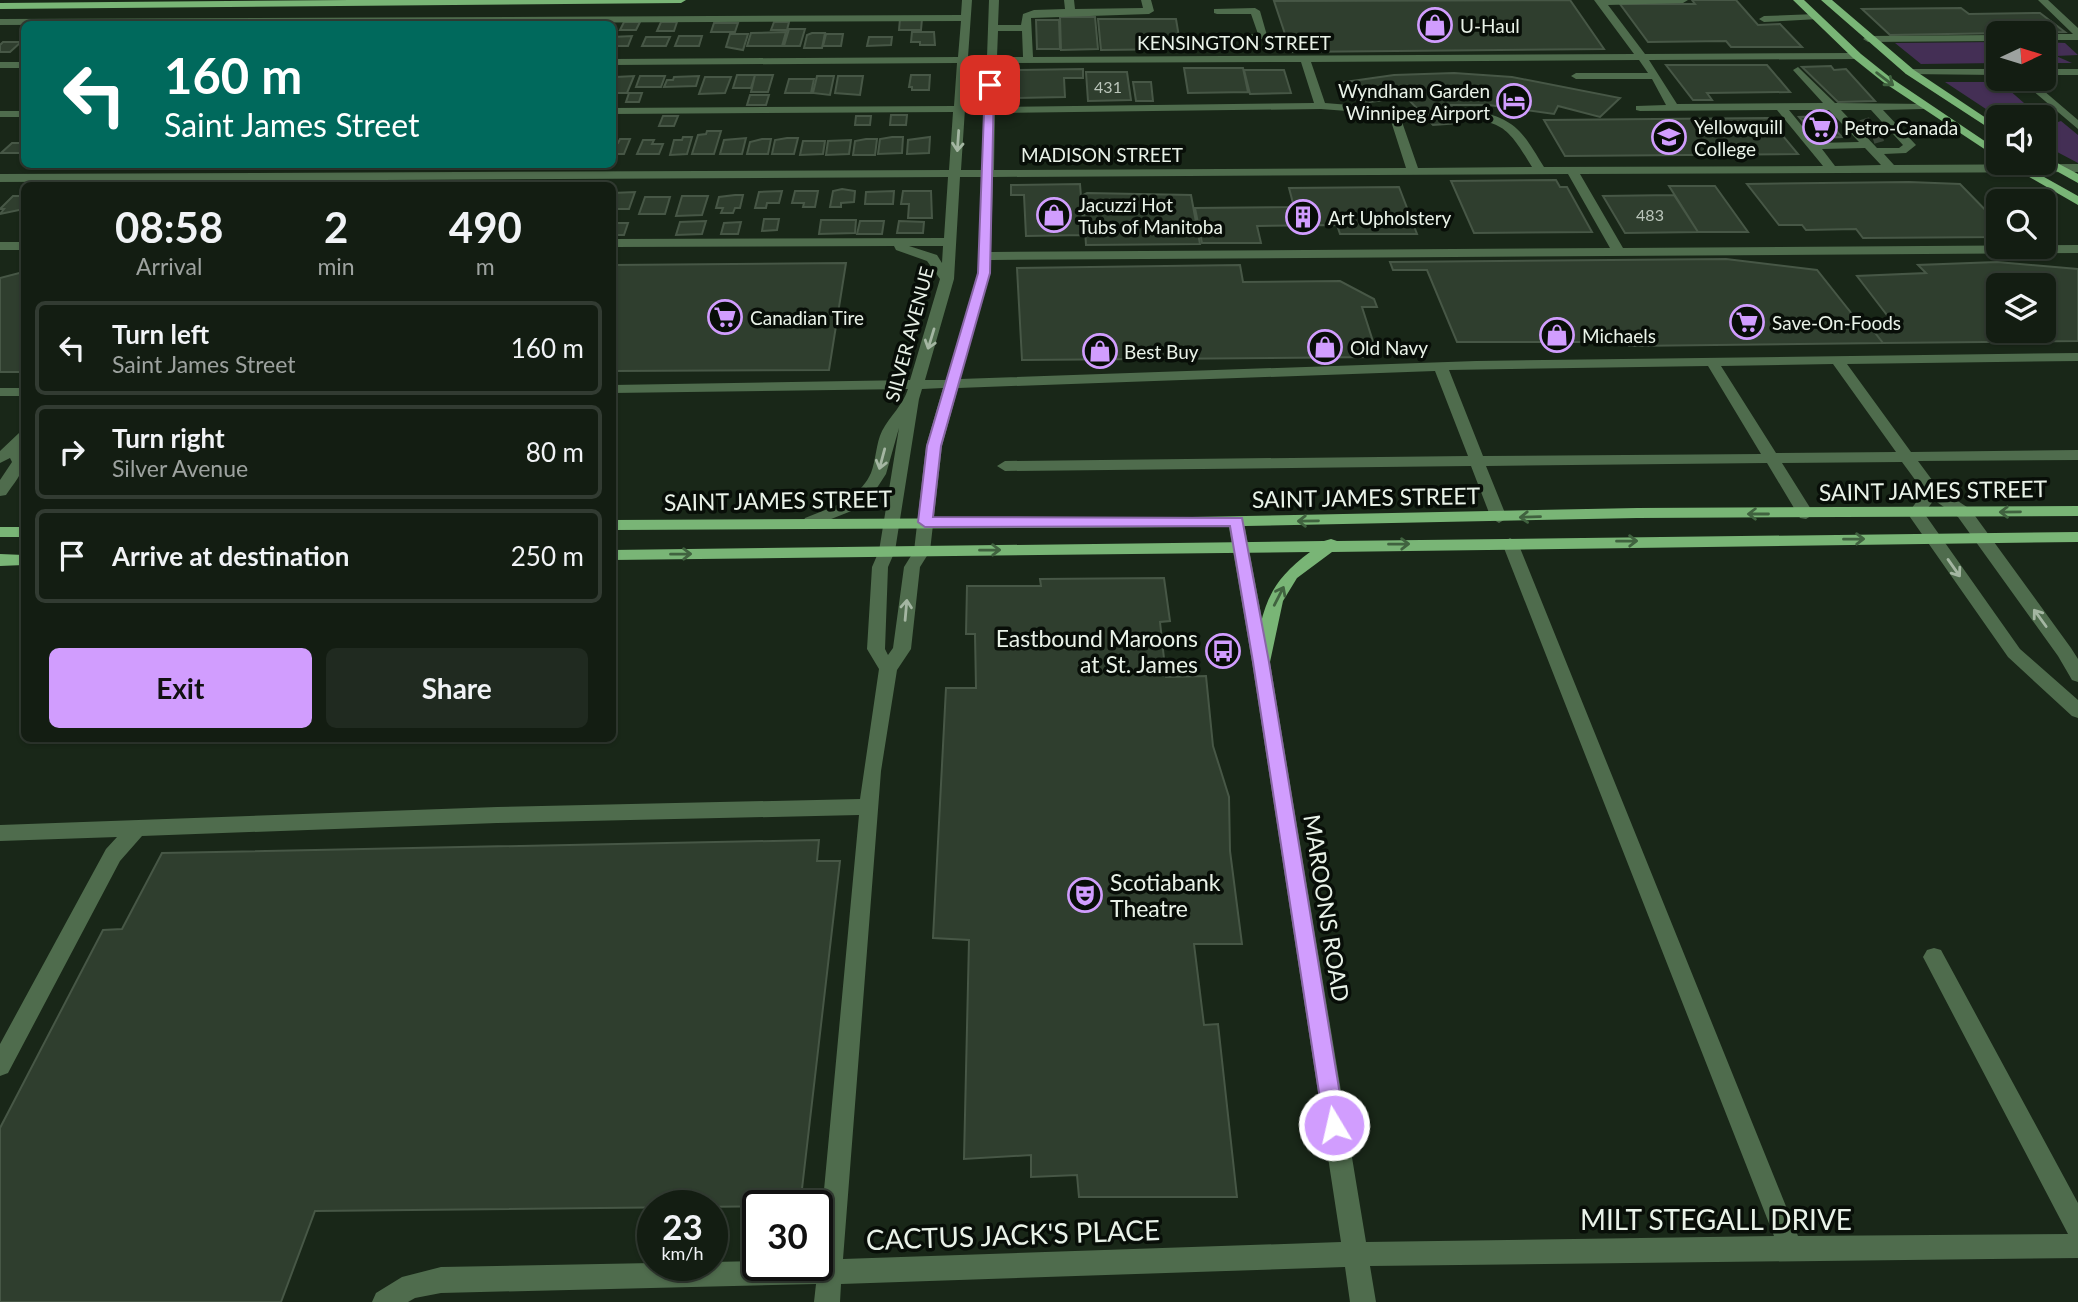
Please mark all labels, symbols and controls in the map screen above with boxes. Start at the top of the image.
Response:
shop icon: U-Haul [1416,6,1454,44]
place label: U-Haul [1460,14,1520,37]
north arrow [1986,21,2056,91]
map controls [1986,21,2056,343]
street label: KENSINGTON STREET [1137,31,1331,54]
text: 160 m [164,46,302,104]
icon: left [49,49,140,140]
pin [960,55,1020,115]
icon: arrive [971,66,1009,104]
one-way arrow [1875,72,1894,86]
house number: 431 [1094,77,1122,96]
place label: Wyndham Garden Winnipeg Airport [1338,79,1490,124]
hotel icon: Wyndham Garden Winnipeg Airport [1495,82,1533,120]
text: Saint James Street [164,105,419,144]
button: sound [1986,105,2056,175]
supermarket icon: Petro-Canada [1801,108,1839,146]
place label: Yellowquill College [1694,115,1783,160]
place label: Petro-Canada [1844,116,1958,139]
school or university icon: Yellowquill College [1650,118,1688,156]
one-way arrow [951,130,964,152]
street label: MADISON STREET [1021,143,1183,166]
button: search [1986,189,2056,259]
place label: Jacuzzi Hot Tubs of Manitoba [1078,193,1223,238]
shop icon: Jacuzzi Hot Tubs of Manitoba [1035,196,1073,234]
building icon: Art Upholstery [1284,198,1322,236]
text: 08:58 [115,202,223,252]
text: 2 [324,202,348,252]
text: 490 [449,202,522,252]
house number: 483 [1636,205,1664,224]
place label: Art Upholstery [1328,206,1452,229]
text: Arrival [136,252,202,280]
text: min [317,252,355,280]
text: m [476,252,495,280]
street label: SILVER AVENUE [880,264,938,404]
button: layers [1986,273,2056,343]
supermarket icon: Canadian Tire [706,298,744,336]
supermarket icon: Save-On-Foods [1728,303,1766,341]
place label: Canadian Tire [750,306,864,329]
place label: Save-On-Foods [1772,311,1901,334]
shop icon: Michaels [1538,316,1576,354]
text: Turn left [112,318,209,350]
place label: Michaels [1582,324,1656,347]
one-way arrow [924,328,937,350]
shop icon: Old Navy [1306,328,1344,366]
icon: left [53,329,91,367]
text: 160 m [511,332,584,364]
shop icon: Best Buy [1081,332,1119,370]
place label: Old Navy [1350,336,1428,359]
place label: Best Buy [1124,340,1199,363]
text: Saint James Street [112,350,296,378]
text: Turn right [112,422,225,454]
icon: right [53,433,91,471]
text: 80 m [526,436,584,468]
one-way arrow [875,447,888,470]
text: Silver Avenue [112,454,248,482]
street label: SAINT JAMES STREET [1818,474,2048,506]
street label: SAINT JAMES STREET [1251,481,1481,513]
street label: SAINT JAMES STREET [663,484,893,516]
one-way arrow [1999,506,2022,519]
one-way arrow [1747,507,1770,521]
one-way arrow [1519,510,1542,523]
one-way arrow [1297,514,1320,527]
one-way arrow [1842,532,1865,546]
one-way arrow [1615,535,1638,548]
icon: arrive [53,537,91,575]
one-way arrow [1387,537,1410,551]
text: Arrive at destination [112,540,349,572]
text: 250 m [511,540,584,572]
one-way arrow [978,543,1001,557]
one-way arrow [669,547,692,561]
one-way arrow [1947,558,1961,577]
one-way arrow [1272,586,1286,607]
one-way arrow [899,600,912,622]
one-way arrow [2033,609,2047,628]
place label: Eastbound Maroons at St. James [996,624,1198,678]
bus stop icon: Eastbound Maroons at St. James [1204,632,1242,670]
button: Exit [49,648,312,728]
button: Share [326,648,588,728]
street label: MAROONS ROAD [1298,812,1356,1004]
place label: Scotiabank Theatre [1110,868,1221,922]
theatre icon: Scotiabank Theatre [1066,876,1104,914]
position arrow [1297,1088,1371,1162]
speed limit sign: 30 [742,1190,833,1281]
street label: MILT STEGALL DRIVE [1580,1202,1852,1236]
text: 23 [662,1205,703,1247]
street label: CACTUS JACK'S PLACE [865,1212,1161,1256]
text: km/h [661,1242,704,1264]

